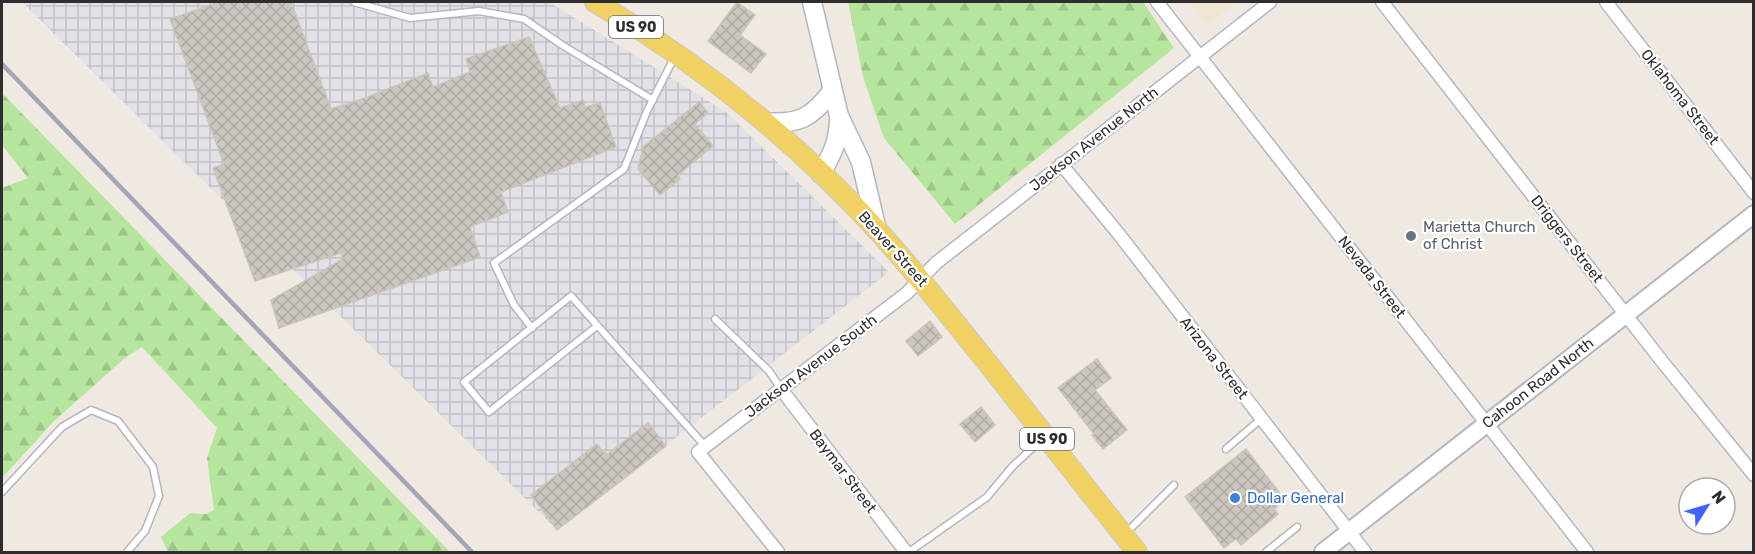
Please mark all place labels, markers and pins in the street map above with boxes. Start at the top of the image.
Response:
place label: Marietta Church of Christ [1423,218,1536,253]
marker: Marietta Church of Christ [1404,229,1418,243]
place label: Dollar General [1247,489,1344,507]
marker: Dollar General [1228,491,1242,505]

